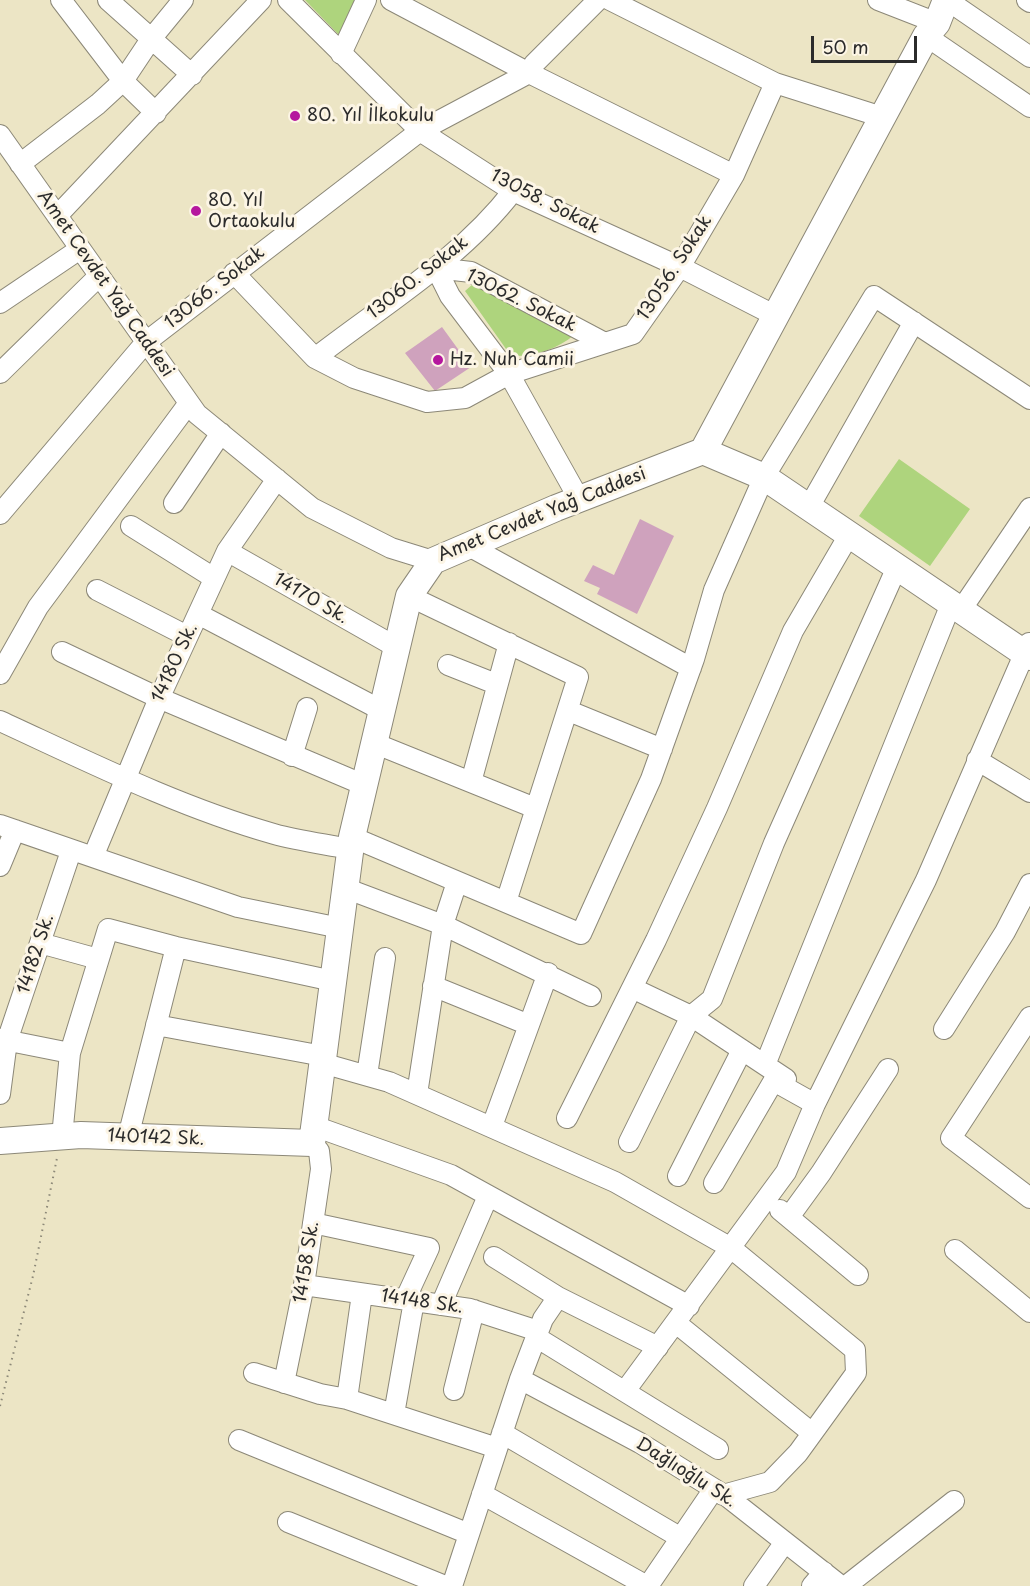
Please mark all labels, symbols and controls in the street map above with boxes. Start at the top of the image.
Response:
scale bar [814,24,920,62]
text: 50 m [822,33,869,60]
place label: 80. Yıl İlkokulu [307,105,434,127]
marker: 80. Yıl İlkokulu [288,109,302,123]
street label: 13058. Sokak [487,165,603,239]
street label: Amet Cevdet Yağ Caddesi [32,187,178,381]
place label: 80. Yıl Ortaokulu [208,190,295,232]
marker: 80. Yıl Ortaokulu [189,204,203,218]
street label: 13056. Sokak [633,211,717,325]
street label: 13060. Sokak [363,232,473,324]
street label: 13066. Sokak [161,242,269,334]
street label: 13062. Sokak [462,265,580,337]
place label: Hz. Nuh Camii [450,349,574,371]
marker: Hz. Nuh Camii [431,353,445,367]
street label: Amet Cevdet Yağ Caddesi [435,463,649,567]
street label: 14170 Sk. [270,569,352,629]
street label: 14180 Sk. [147,620,203,706]
street label: 14182 Sk. [13,911,59,997]
street label: 140142 Sk. [107,1126,205,1150]
street label: 14158 Sk. [290,1220,324,1304]
street label: 14148 Sk. [380,1286,464,1318]
street label: Dağlıoğlu Sk. [632,1433,740,1513]

